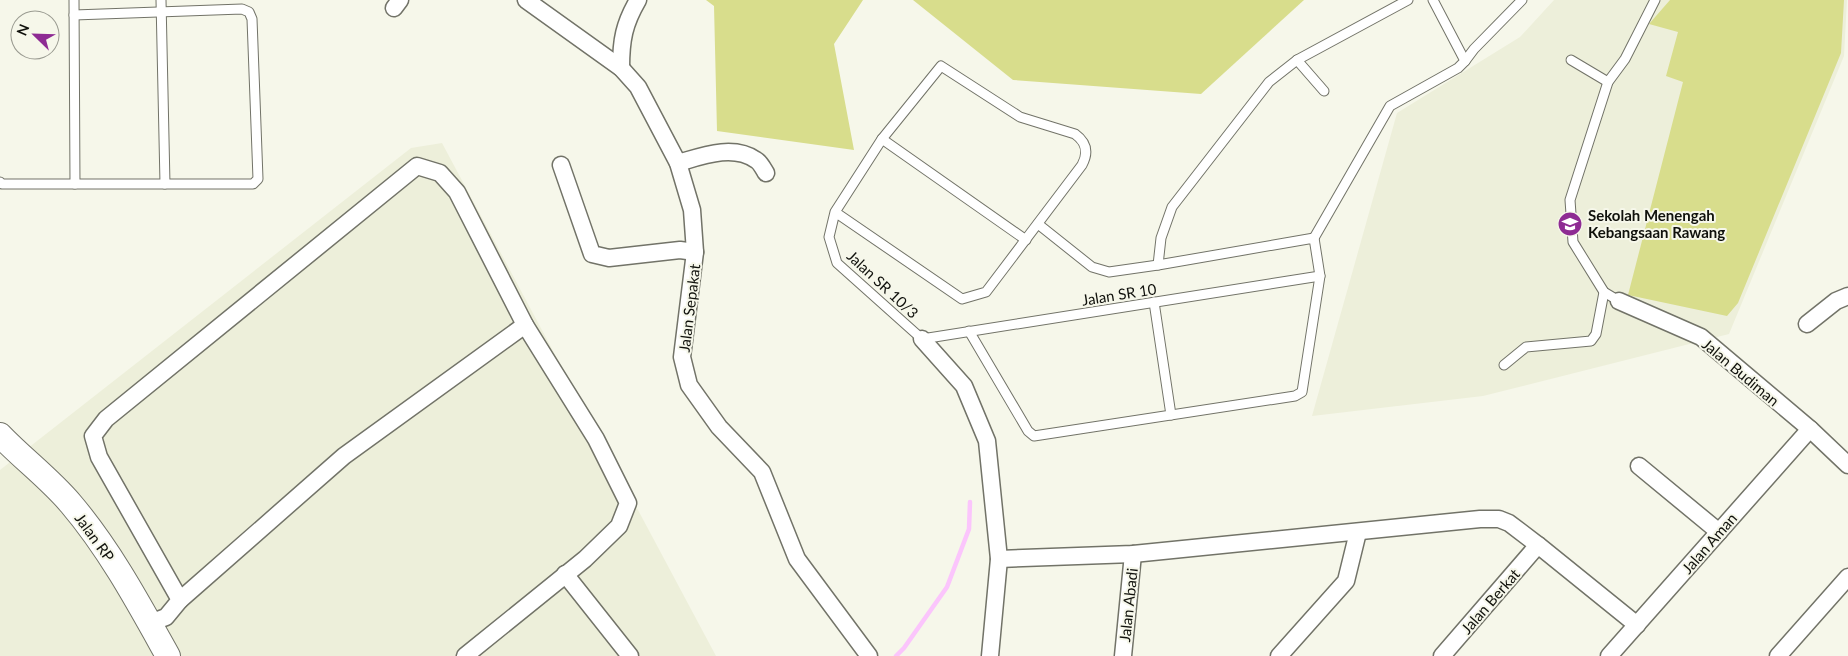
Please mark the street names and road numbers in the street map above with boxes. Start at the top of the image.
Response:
street label: Jalan SR 10/3 [844,246,922,322]
street label: Jalan Sepakat [675,262,703,353]
street label: Jalan SR 10 [1080,279,1158,309]
street label: Jalan Budiman [1699,335,1783,409]
street label: Jalan RP [72,509,118,565]
street label: Jalan Aman [1678,509,1740,577]
street label: Jalan Berkat [1457,564,1523,637]
street label: Jalan Abadi [1115,567,1141,643]

